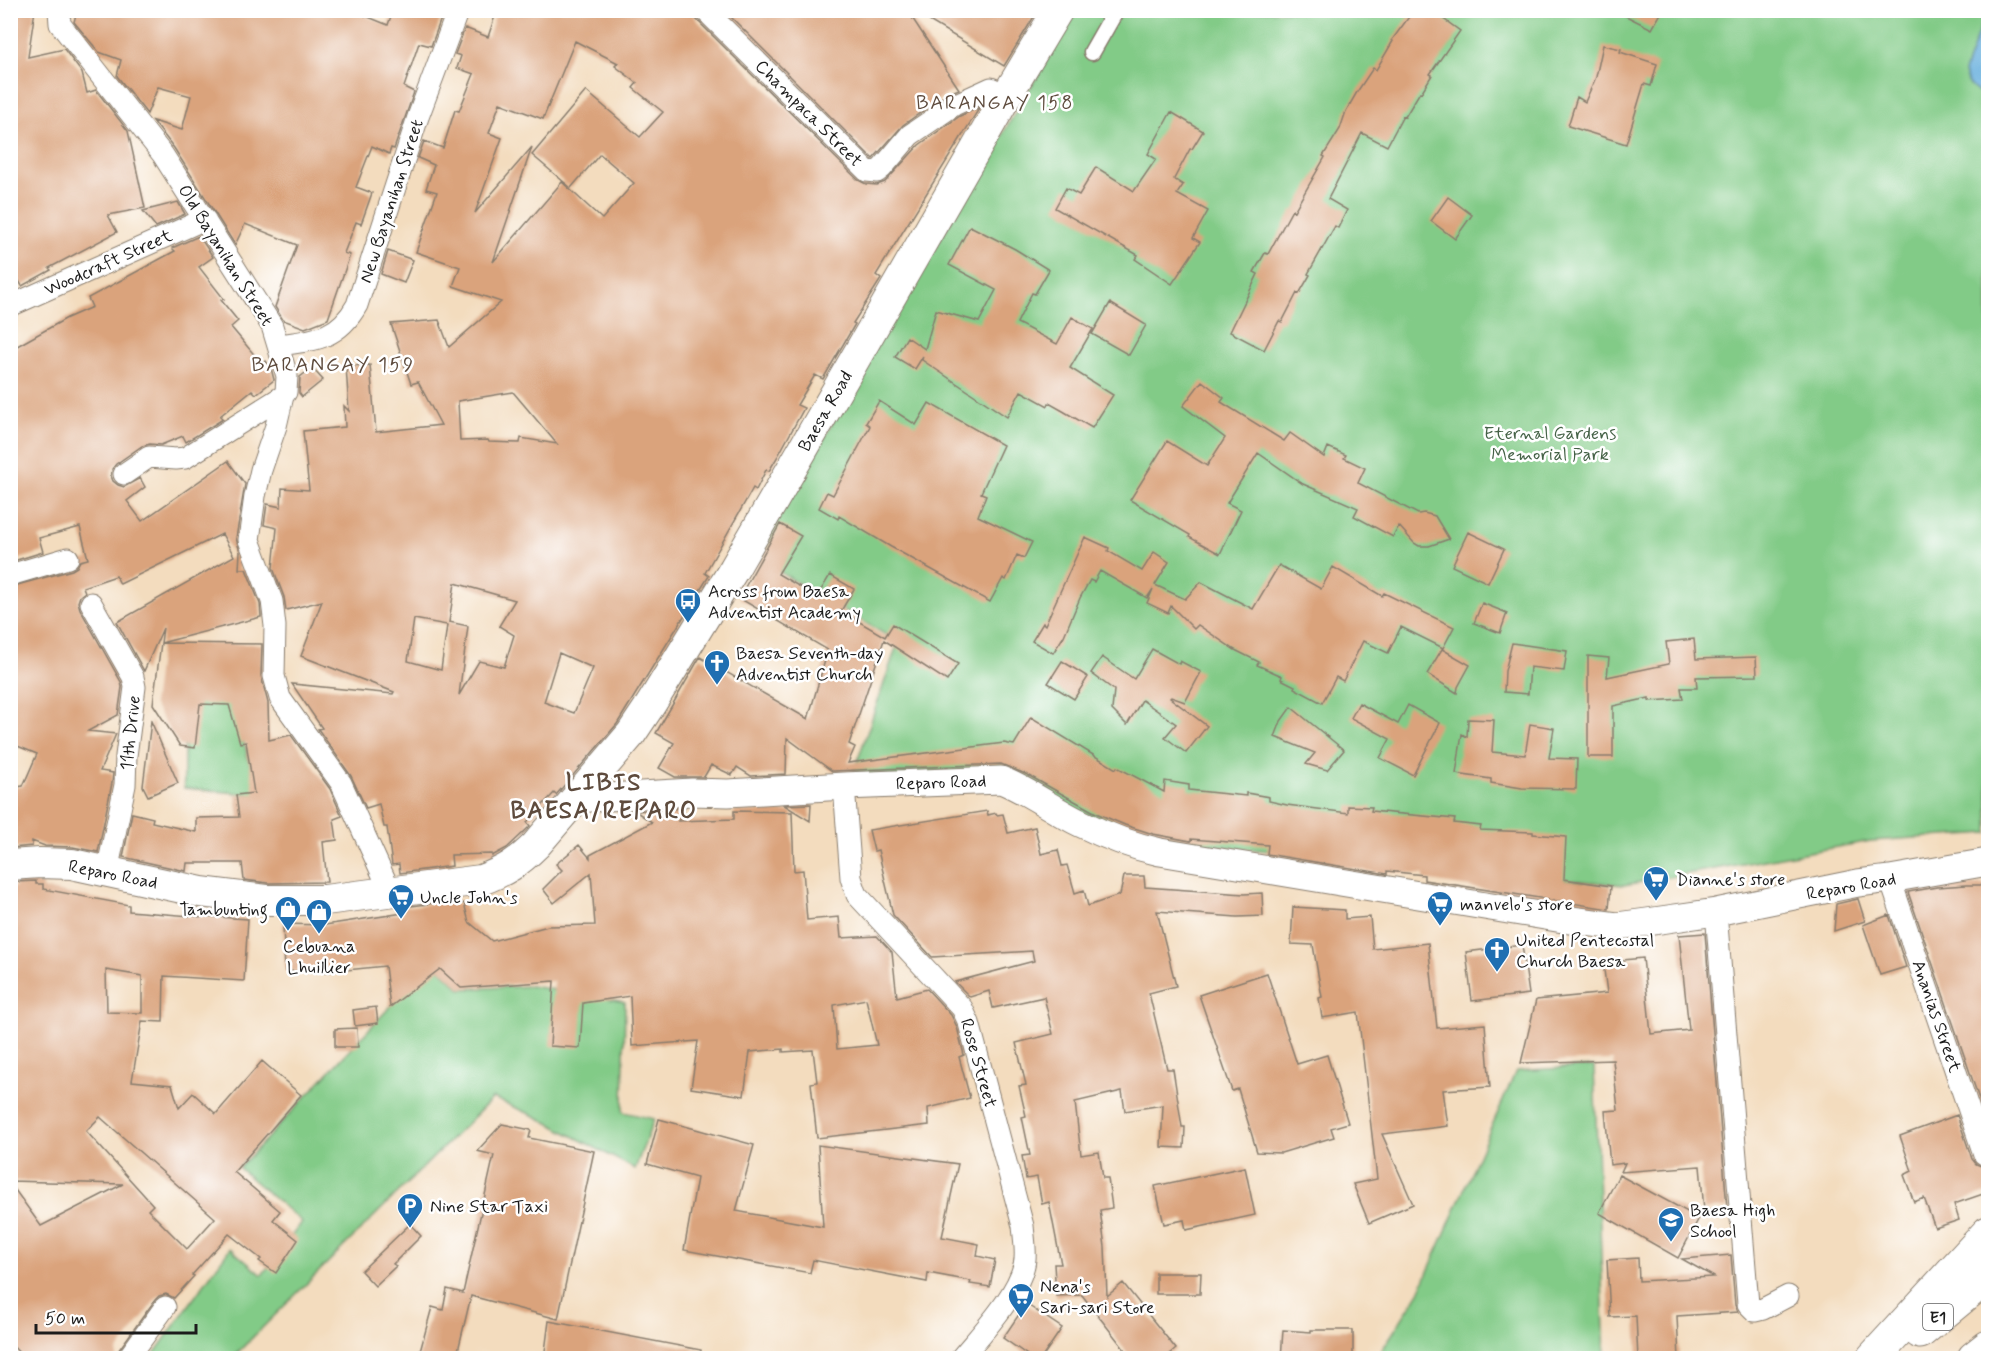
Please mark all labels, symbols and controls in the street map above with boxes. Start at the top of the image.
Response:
street label: Champaca Street [749,55,867,173]
district label: BARANGAY 158 [916,90,1074,117]
street label: New Bayanihan Street [354,116,430,286]
street label: Old Bayanihan Street [172,180,279,331]
street label: Woodcraft Street [41,224,177,302]
district label: BARANGAY 159 [251,351,415,379]
street label: Baesa Road [793,367,859,456]
park label: Eternal Gardens Memorial Park [1484,422,1616,467]
place label: Across from Baesa Adventist Academy [708,580,861,625]
bus stop icon: Across from Baesa Adventist Academy [673,586,703,624]
place label: Baesa Seventh-day Adventist Church [736,642,883,687]
church icon: Baesa Seventh-day Adventist Church [702,648,732,686]
street label: 11th Drive [115,694,147,772]
district label: LIBIS BAESA/REPARO [510,768,698,827]
street label: Reparo Road [895,769,987,797]
street label: Reparo Road [66,855,160,895]
supermarket icon: Dianne's store [1641,864,1671,902]
street label: Reparo Road [1804,867,1898,907]
place label: Dianne's store [1676,868,1785,892]
supermarket icon: Uncle John's [386,882,416,920]
place label: Uncle John's [420,886,518,910]
supermarket icon: manvelo's store [1425,889,1455,927]
place label: manvelo's store [1460,893,1573,917]
shop icon: Tambunting [273,894,303,932]
shop icon: Cebuana Lhuillier [304,897,334,935]
place label: Tambunting [179,898,268,924]
place label: United Pentecostal Church Baesa [1516,929,1654,974]
place label: Cebuana Lhuillier [283,935,355,980]
church icon: United Pentecostal Church Baesa [1482,935,1512,973]
street label: Ananias Street [1906,957,1967,1076]
street label: Rose Street [954,1016,1002,1111]
parking icon: Nine Star Taxi [395,1191,425,1229]
place label: Nine Star Taxi [430,1195,548,1219]
place label: Baesa High School [1690,1199,1776,1244]
school or university icon: Baesa High School [1656,1205,1686,1243]
place label: Nena's Sari-sari Store [1040,1275,1155,1320]
supermarket icon: Nena's Sari-sari Store [1006,1281,1036,1319]
scale bar [36,1297,196,1335]
road number: E1 [1923,1304,1953,1330]
text: 50 m [45,1307,85,1331]

